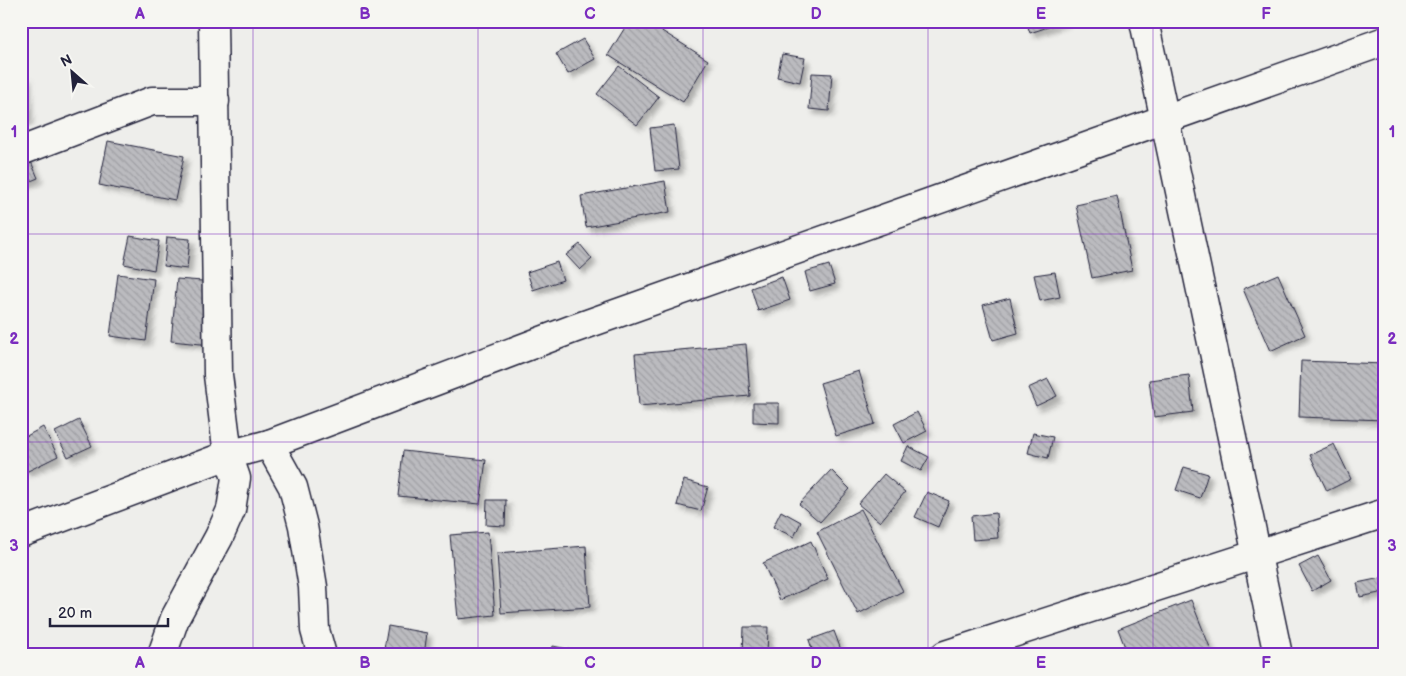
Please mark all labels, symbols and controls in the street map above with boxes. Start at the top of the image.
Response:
text: A [134,5,145,24]
text: B [359,5,371,24]
text: C [584,5,596,24]
text: D [810,5,822,24]
text: E [1036,5,1046,24]
text: F [1261,5,1271,24]
north arrow [48,48,98,98]
text: N [58,51,75,71]
text: 1 [11,123,17,142]
text: 1 [1389,123,1395,142]
text: 2 [9,330,19,349]
text: 2 [1387,330,1397,349]
text: 3 [9,537,19,556]
text: 3 [1387,537,1397,556]
scale bar [50,596,168,628]
text: 20 m [58,604,92,623]
text: A [134,654,145,673]
text: B [359,654,371,673]
text: C [584,654,596,673]
text: D [810,654,822,673]
text: E [1036,654,1046,673]
text: F [1261,654,1271,673]

